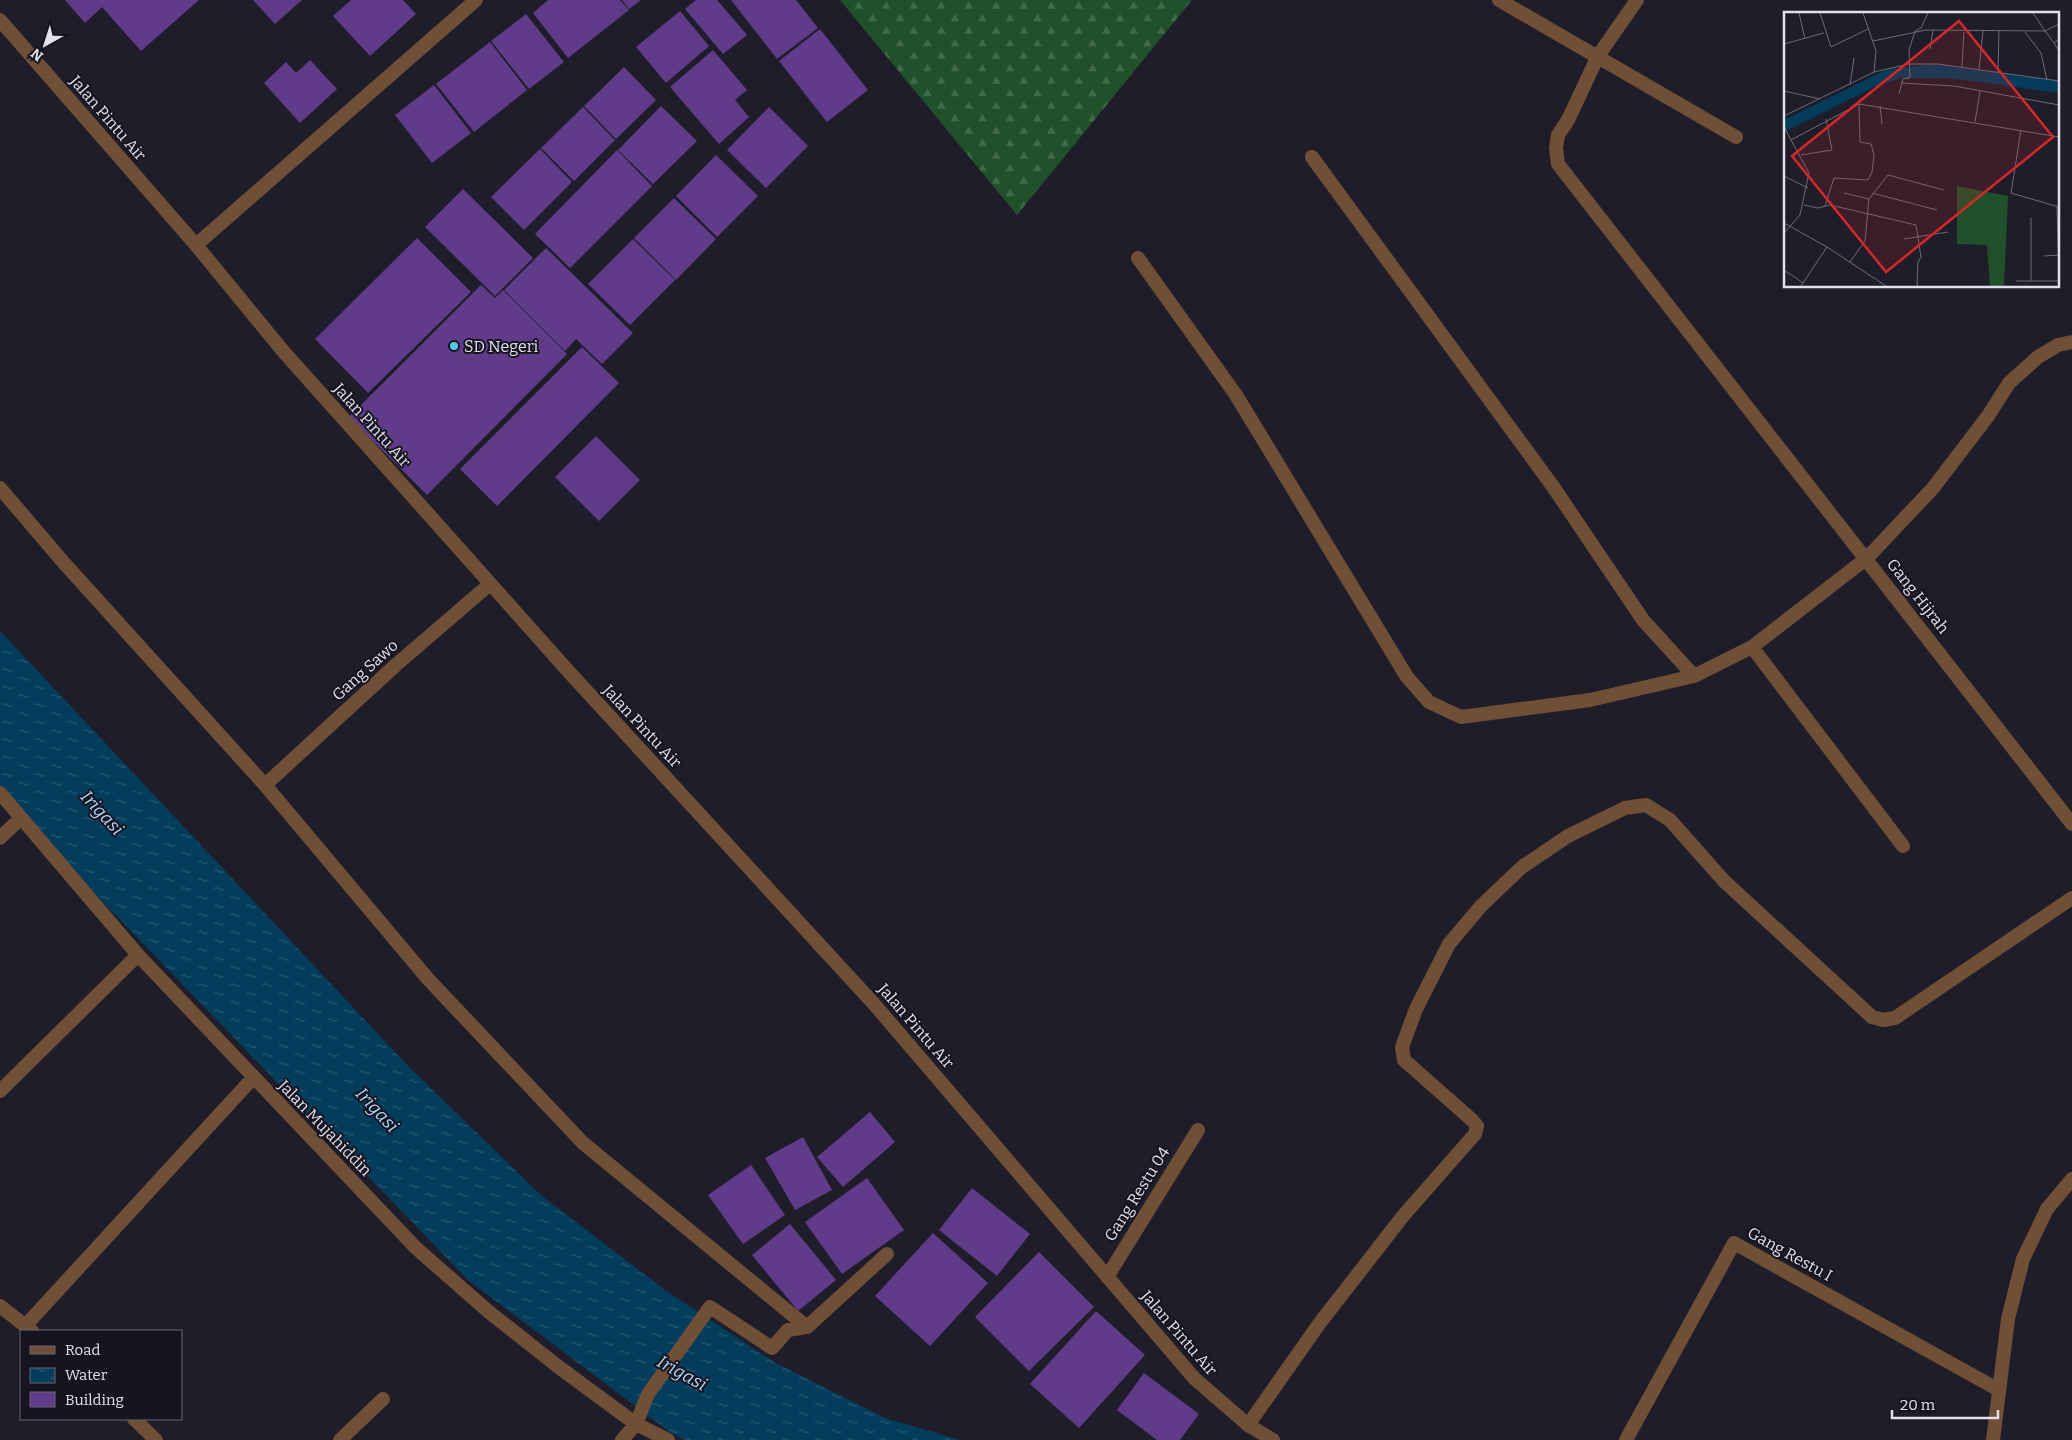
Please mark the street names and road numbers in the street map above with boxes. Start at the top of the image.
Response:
street label: Jalan Pintu Air [65,71,150,164]
street label: Jalan Pintu Air [329,378,415,471]
street label: Gang Hijrah [1883,555,1953,637]
street label: Gang Sawo [328,636,402,704]
street label: Jalan Pintu Air [598,680,685,771]
street label: Jalan Pintu Air [873,979,958,1072]
street label: Jalan Mujahiddin [274,1075,376,1180]
street label: Gang Restu 04 [1100,1143,1174,1245]
street label: Gang Restu I [1744,1223,1836,1285]
street label: Jalan Pintu Air [1136,1286,1221,1379]

